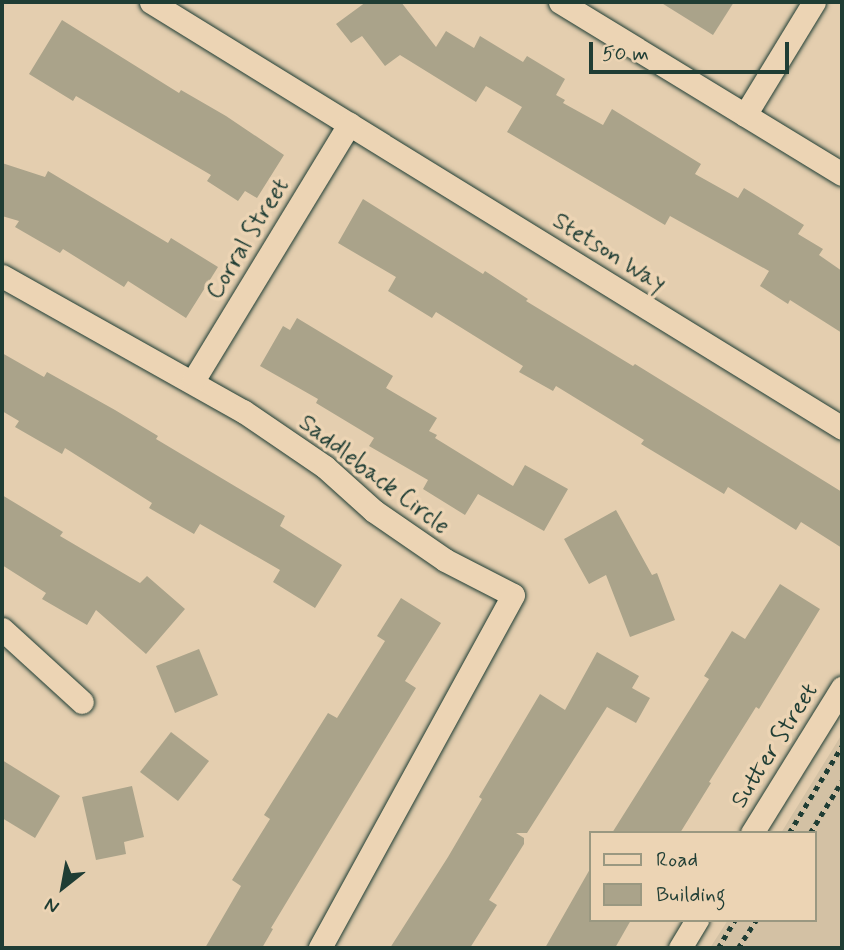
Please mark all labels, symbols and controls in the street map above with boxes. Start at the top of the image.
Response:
scale bar [592,28,792,72]
text: 50 m [602,40,649,68]
street label: Corral Street [199,171,297,307]
street label: Stetson Way [546,206,672,300]
street label: Saddleback Circle [292,408,456,542]
street label: Sutter Street [724,677,826,815]
legend [588,831,816,922]
text: Road [656,846,698,874]
north arrow [28,852,98,922]
text: Building [656,881,726,909]
text: N [40,891,64,919]

